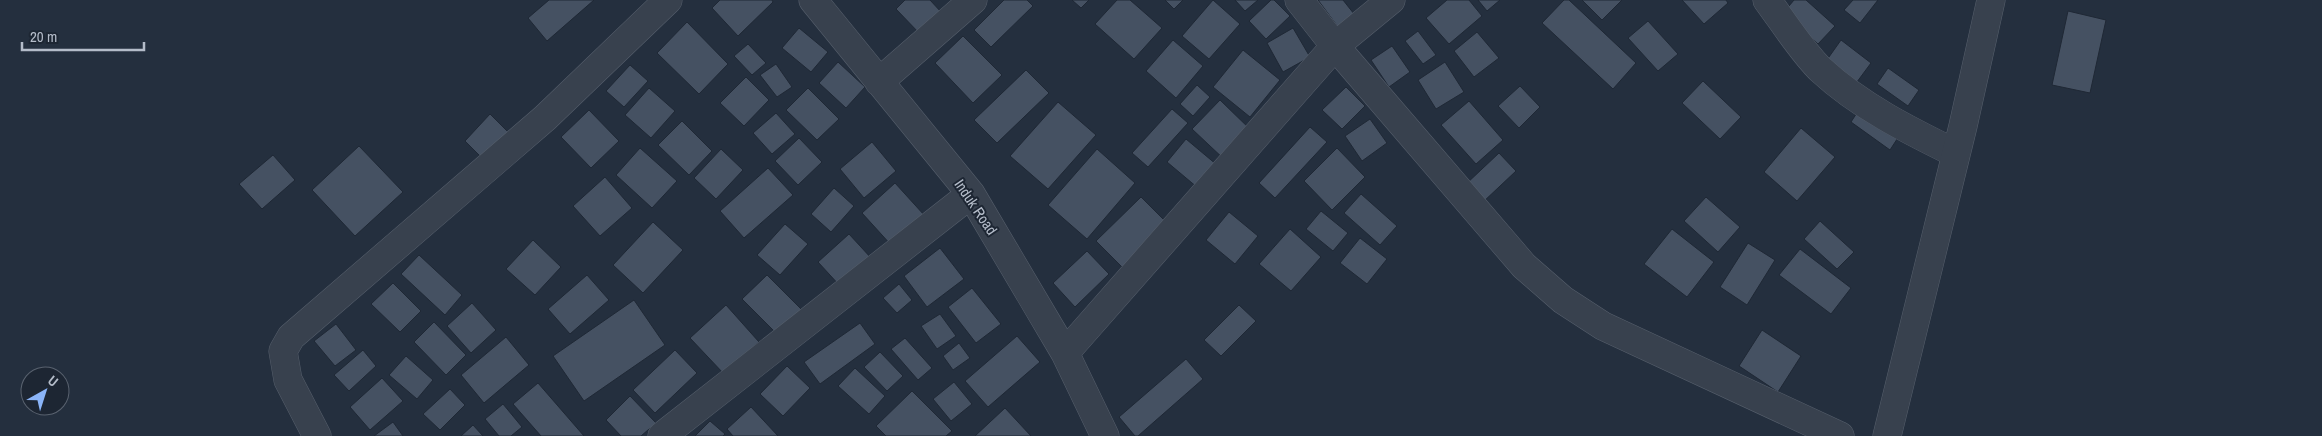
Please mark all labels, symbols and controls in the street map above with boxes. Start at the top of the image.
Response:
scale bar [22,20,145,52]
text: 20 m [30,26,57,47]
street label: Induk Road [950,175,1002,239]
north arrow [20,366,70,416]
text: U [44,371,62,391]

